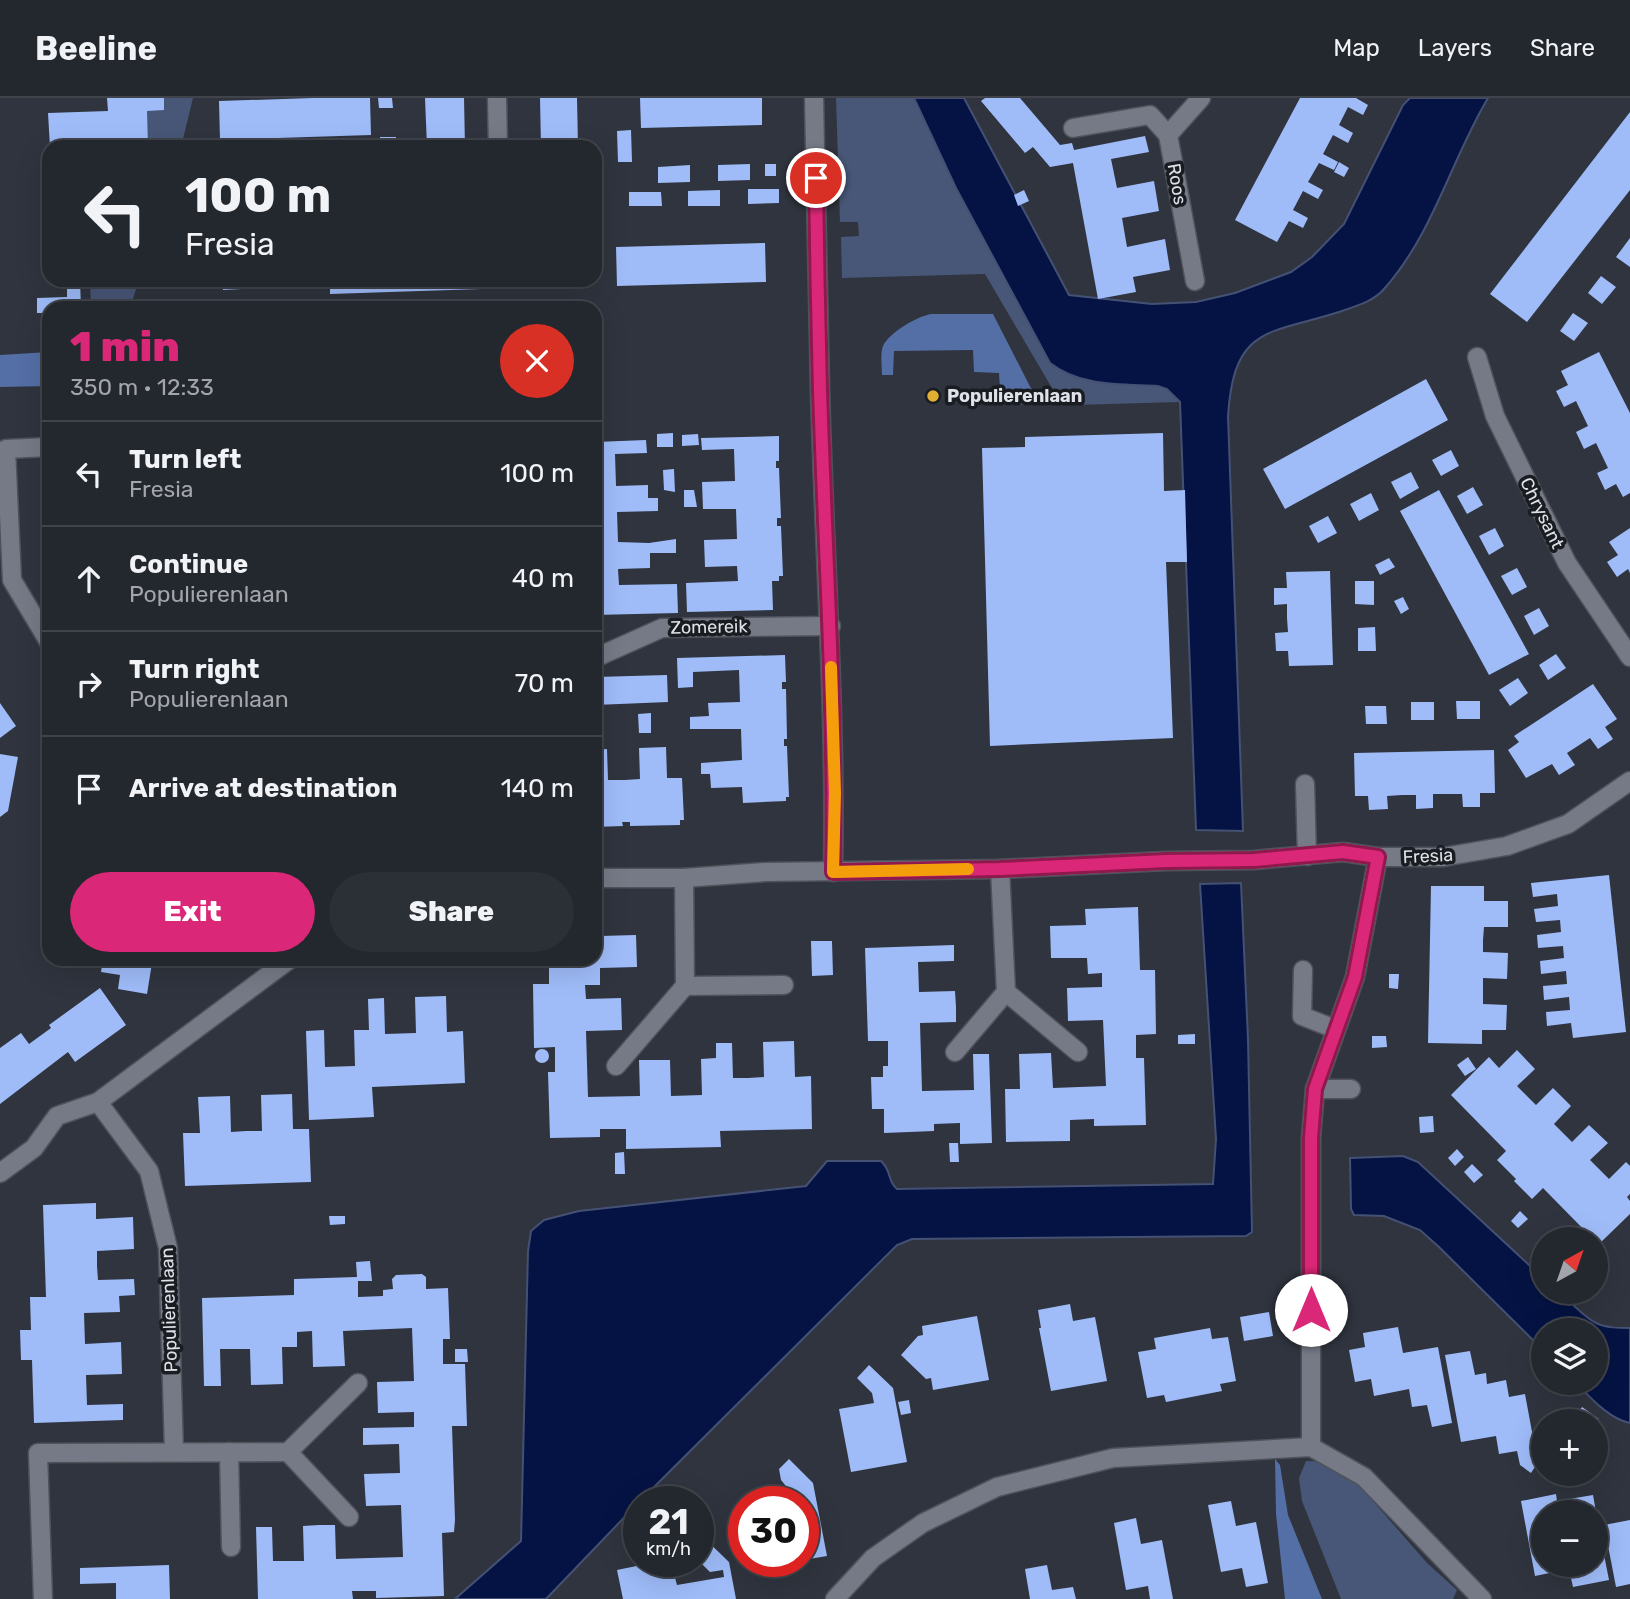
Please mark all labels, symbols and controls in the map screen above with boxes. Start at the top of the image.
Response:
text: Beeline [35,29,157,68]
text: Map [1333,34,1380,62]
text: Layers [1418,34,1492,62]
text: Share [1530,34,1595,62]
pin [786,148,846,208]
icon: arrive [797,159,835,197]
street label: Roos [1163,162,1191,206]
text: 100 m [185,166,331,224]
icon: left [70,168,161,259]
text: Fresia [185,225,275,263]
text: 1 min [70,322,180,372]
button: close [500,324,574,398]
text: 350 m · 12:33 [70,373,214,401]
place label: Populierenlaan [947,385,1082,407]
marker: Populierenlaan [925,388,941,404]
text: Turn left [129,444,241,475]
icon: left [70,455,108,493]
text: 100 m [500,458,574,489]
street label: Chrysant [1515,474,1569,552]
text: Fresia [129,475,194,503]
text: Continue [129,549,248,580]
icon: ahead [70,560,108,598]
text: 40 m [512,563,574,594]
text: Populierenlaan [129,580,289,608]
street label: Zomereik [670,615,749,639]
text: Turn right [129,654,259,685]
icon: right [70,665,108,703]
text: 70 m [515,668,574,699]
text: Populierenlaan [129,685,289,713]
icon: arrive [70,770,108,808]
text: Arrive at destination [129,773,397,804]
text: 140 m [501,773,574,804]
street label: Fresia [1402,844,1454,868]
button: Exit [70,872,315,952]
button: Share [329,872,574,952]
north arrow [1531,1227,1608,1304]
map controls [1531,1227,1608,1577]
street label: Populierenlaan [156,1247,182,1373]
position arrow [1274,1273,1348,1347]
button: layers [1531,1318,1608,1395]
button: + [1531,1409,1608,1486]
speed limit sign: 30 [728,1486,819,1577]
button: − [1531,1500,1608,1577]
text: 21 [648,1501,689,1543]
text: km/h [646,1538,691,1560]

